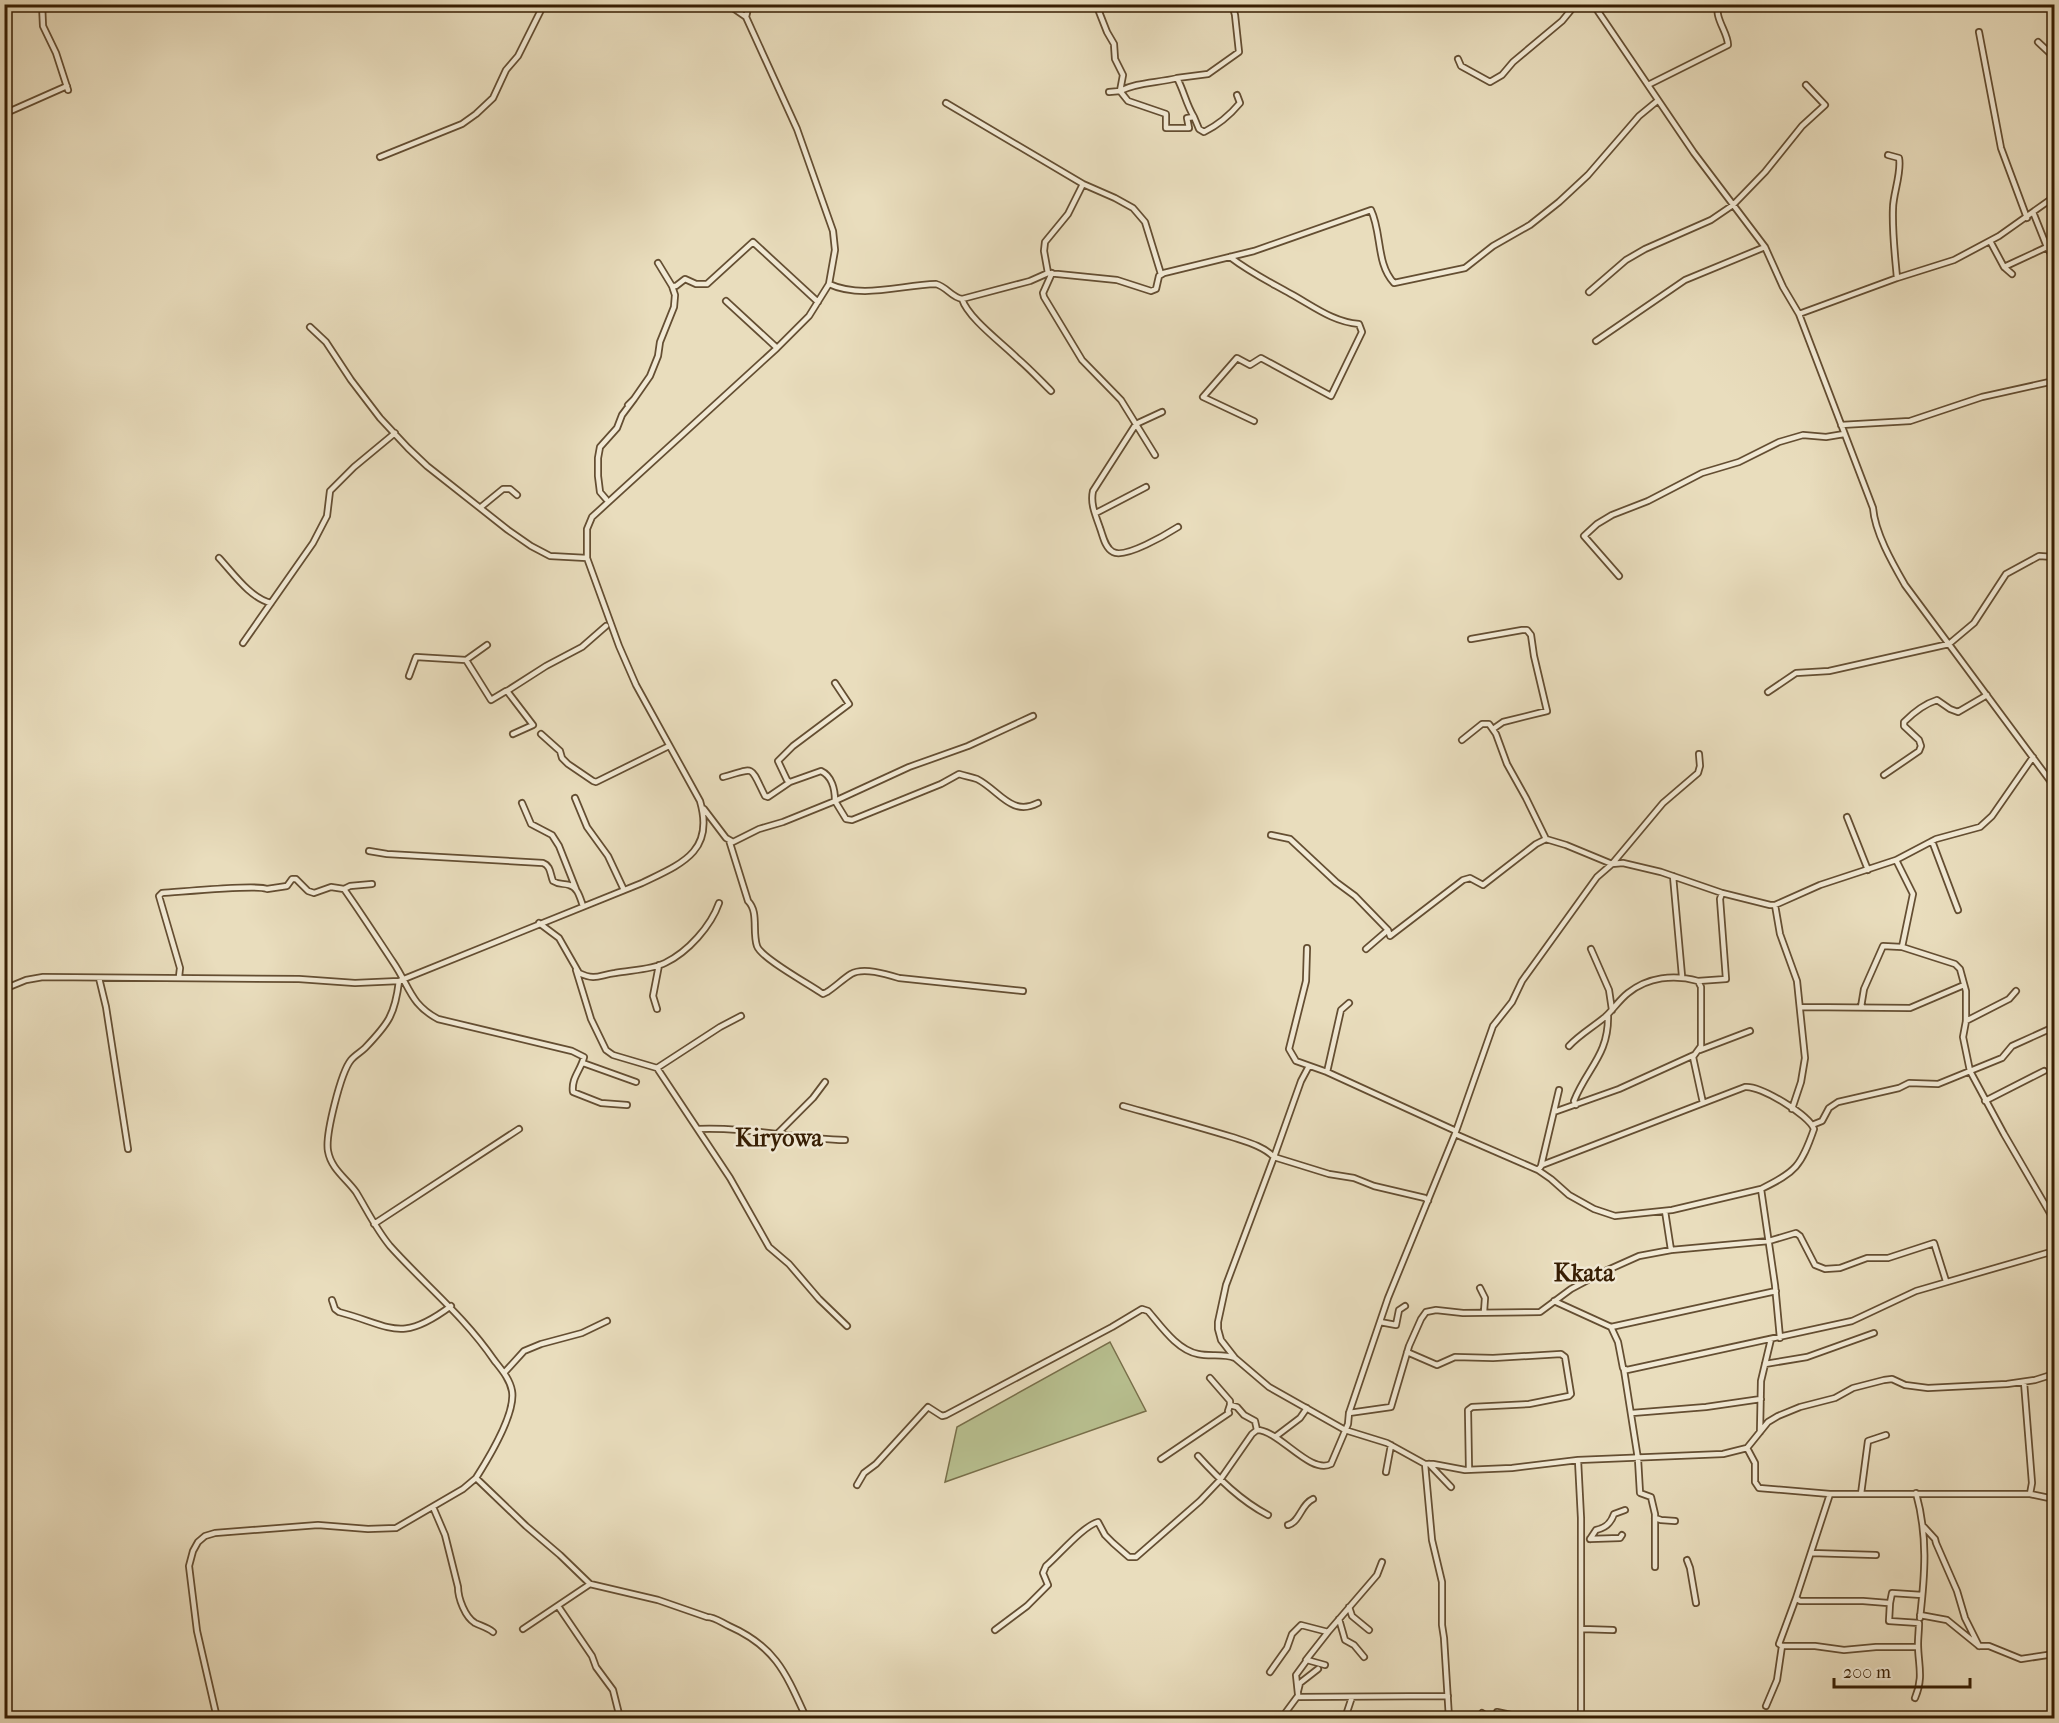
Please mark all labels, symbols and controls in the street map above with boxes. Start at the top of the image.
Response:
district label: Kiryowa [735,1124,824,1152]
district label: Kkata [1554,1259,1615,1287]
scale bar [1834,1651,1970,1689]
text: 200 m [1843,1662,1891,1683]

